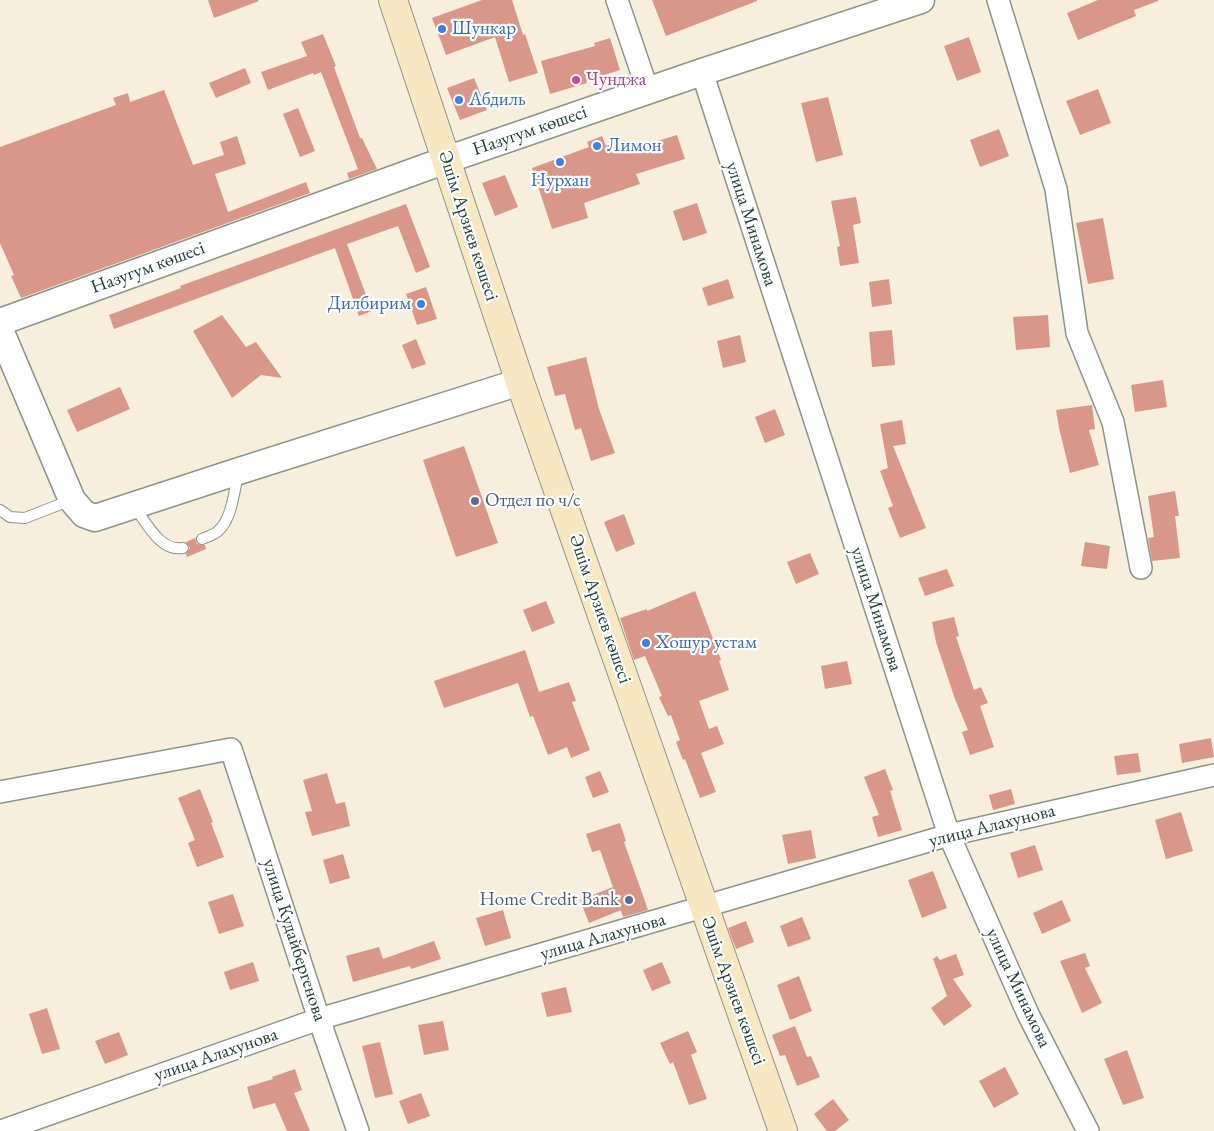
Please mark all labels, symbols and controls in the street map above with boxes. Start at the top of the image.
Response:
place label: Шункар [452,18,516,40]
marker: Шункар [436,23,448,35]
place label: Чунджа [586,69,646,91]
marker: Чунджа [570,74,582,86]
place label: Абдиль [469,89,526,111]
marker: Абдиль [453,94,465,106]
street label: Назугум көшесі [470,101,590,161]
place label: Лимон [607,135,662,157]
marker: Лимон [591,140,603,152]
street label: Әшім Арзиев көшесі [433,148,503,304]
marker: Нурхан [554,156,566,168]
street label: улица Минамова [720,159,782,289]
place label: Нурхан [531,170,589,192]
street label: Назугум көшесі [88,237,208,299]
place label: Дилбирим [328,293,411,315]
marker: Дилбирим [415,298,427,310]
place label: Отдел по ч/с [485,490,581,512]
marker: Отдел по ч/с [469,495,481,507]
street label: Әшім Арзиев көшесі [564,531,636,687]
street label: улица Минамова [845,544,907,674]
place label: Хошур устам [656,632,757,654]
marker: Хошур устам [640,637,652,649]
street label: улица Алахунова [926,799,1058,853]
street label: улица Кудайбергенова [257,856,331,1024]
place label: Home Credit Bank [479,889,619,911]
marker: Home Credit Bank [623,894,635,906]
street label: улица Алахунова [538,908,668,966]
street label: Әшім Арзиев көшесі [696,914,770,1068]
street label: улица Минамова [980,924,1056,1052]
street label: улица Алахунова [151,1023,281,1087]

